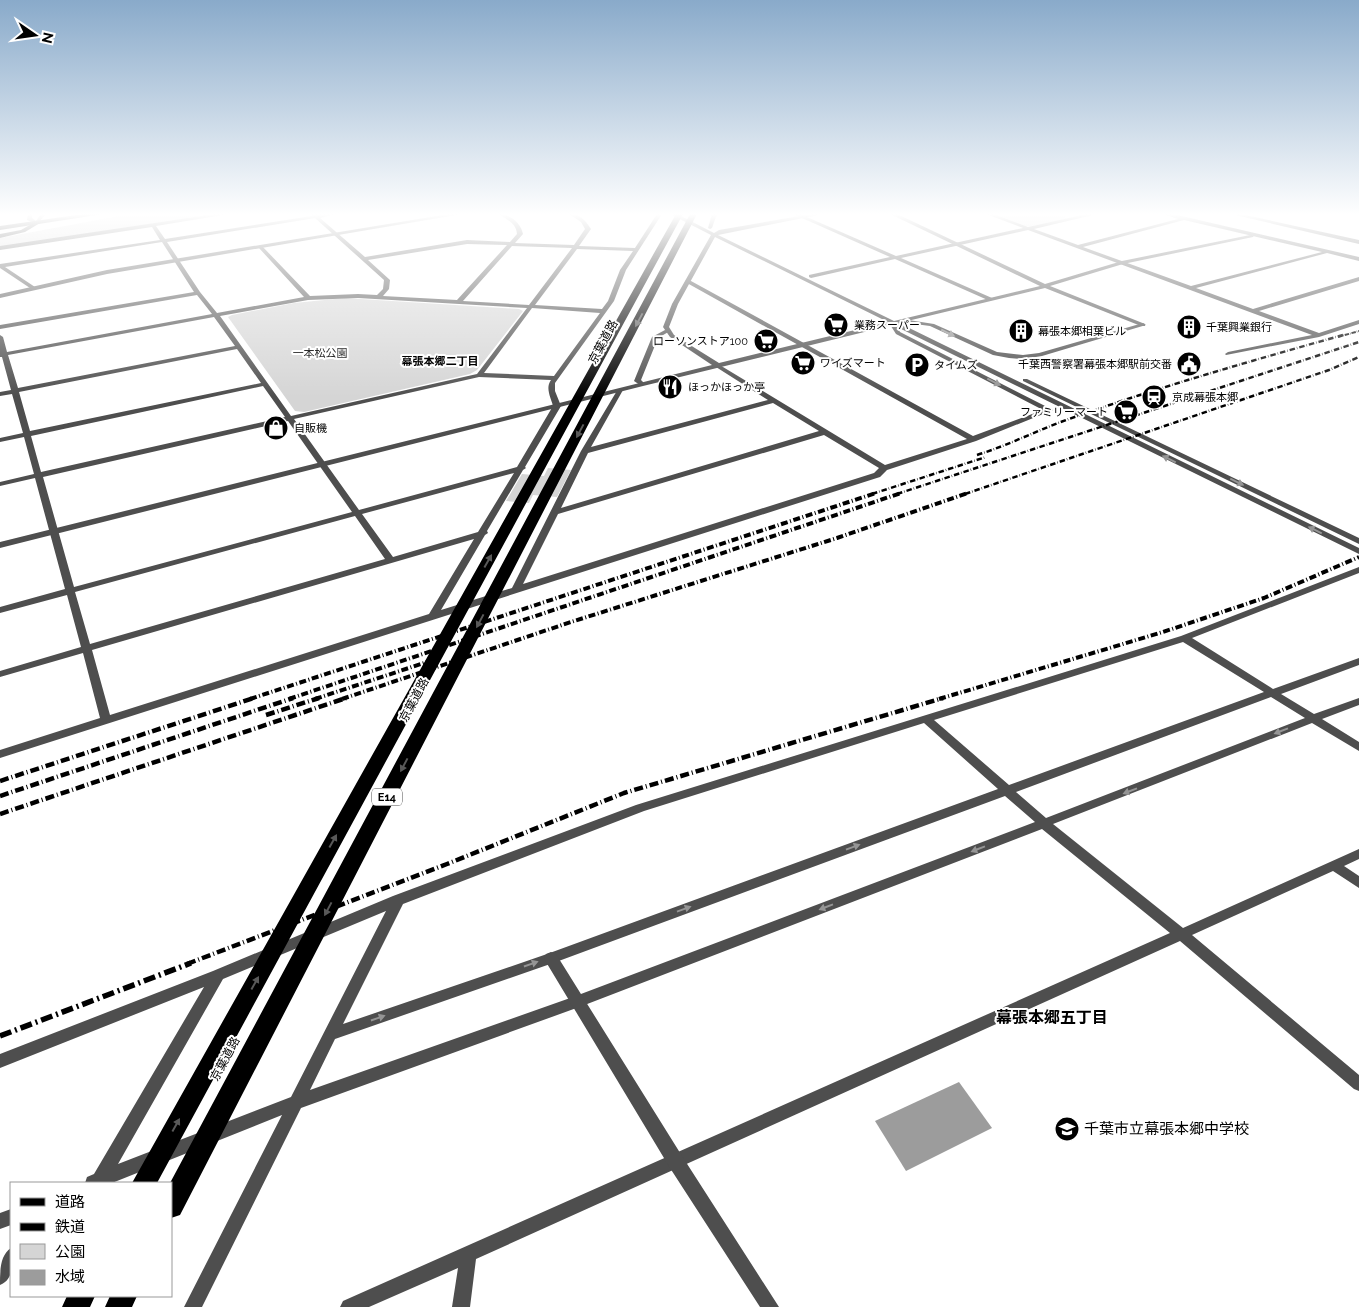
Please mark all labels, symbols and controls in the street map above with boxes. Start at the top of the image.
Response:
north arrow [10,10,60,60]
text: N [39,31,57,45]
one-way arrow [635,312,643,327]
supermarket icon: 業務スーパー [823,312,849,338]
building icon: 千葉興業銀行 [1176,314,1202,340]
street label: 京葉道路 [586,318,620,366]
building icon: 幕張本郷相葉ビル [1008,318,1034,344]
place label: 業務スーパー [854,319,920,332]
place label: 千葉興業銀行 [1206,321,1272,334]
place label: 幕張本郷相葉ビル [1038,325,1126,338]
supermarket icon: ローソンストア100 [753,328,779,354]
one-way arrow [941,329,955,337]
place label: ローソンストア100 [653,335,748,348]
park label: 一本松公園 [293,347,348,360]
supermarket icon: ワイズマート [790,350,816,376]
public building icon: 千葉西警察署幕張本郷駅前交番 [1176,351,1202,377]
parking icon: タイムズ [904,352,930,378]
district label: 幕張本郷二丁目 [402,355,479,368]
place label: ワイズマート [820,357,886,370]
place label: 千葉西警察署幕張本郷駅前交番 [1018,358,1172,371]
place label: タイムズ [934,359,978,372]
restaurant icon: ほっかほっか亭 [657,374,683,400]
one-way arrow [987,378,1001,386]
place label: ほっかほっか亭 [688,381,765,394]
station icon: 京成幕張本郷 [1141,384,1167,410]
place label: 京成幕張本郷 [1172,391,1238,404]
supermarket icon: ファミリーマート [1113,399,1139,425]
place label: ファミリーマート [1020,406,1108,419]
shop icon: 自販機 [263,415,289,441]
place label: 自販機 [294,422,327,435]
one-way arrow [576,424,584,438]
one-way arrow [1162,454,1176,462]
one-way arrow [1230,478,1244,486]
one-way arrow [1308,526,1322,534]
one-way arrow [484,554,493,568]
one-way arrow [476,614,484,629]
street label: 京葉道路 [397,676,431,724]
one-way arrow [1273,727,1288,735]
one-way arrow [400,758,408,772]
one-way arrow [1122,787,1137,795]
road number: E14 [372,789,402,806]
one-way arrow [329,834,338,848]
one-way arrow [846,843,861,851]
one-way arrow [970,845,985,853]
one-way arrow [324,902,332,916]
one-way arrow [818,903,833,911]
one-way arrow [677,905,692,913]
one-way arrow [524,960,539,968]
one-way arrow [250,976,259,990]
district label: 幕張本郷五丁目 [996,1008,1108,1027]
one-way arrow [371,1014,386,1022]
street label: 京葉道路 [208,1035,242,1083]
school or university icon: 千葉市立幕張本郷中学校 [1054,1116,1080,1142]
one-way arrow [172,1118,180,1133]
place label: 千葉市立幕張本郷中学校 [1084,1120,1249,1138]
legend [10,1182,172,1297]
text: 道路 [55,1193,85,1211]
text: 鉄道 [55,1218,85,1236]
text: 公園 [55,1243,85,1261]
text: 水域 [55,1268,85,1286]

